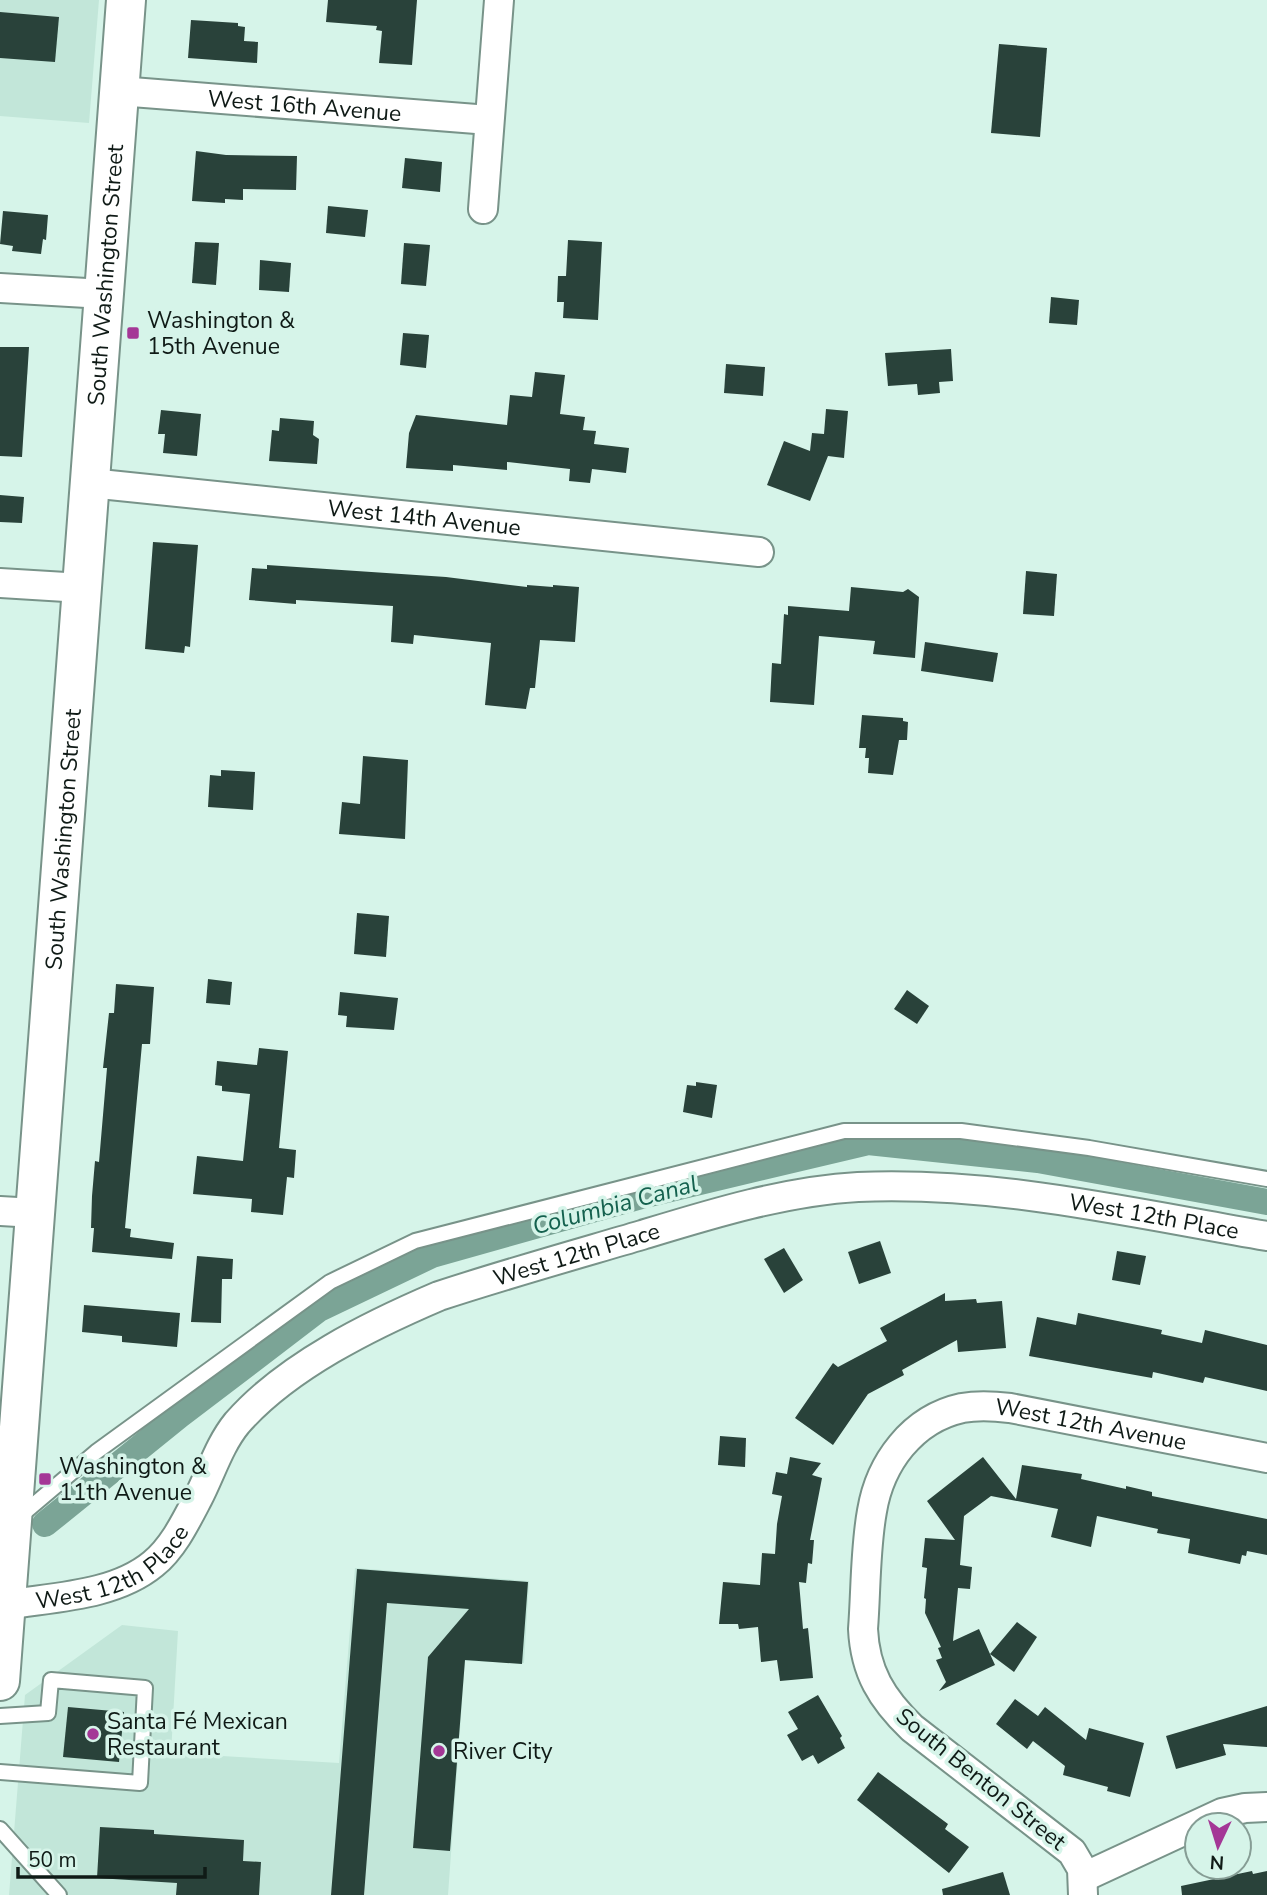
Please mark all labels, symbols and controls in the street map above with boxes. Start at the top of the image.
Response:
street label: West 16th Avenue [206,82,402,129]
street label: South Washington Street [80,142,131,407]
place label: Washington & 15th Avenue [147,305,295,362]
marker: Washington & 15th Avenue [125,325,141,341]
street label: West 14th Avenue [326,492,522,543]
street label: South Washington Street [38,707,88,971]
water label: Columbia Canal [529,1168,701,1242]
street label: West 12th Place [1067,1186,1241,1246]
street label: West 12th Place [490,1215,663,1293]
street label: West 12th Avenue [994,1391,1189,1458]
place label: Washington & 11th Avenue [59,1451,207,1508]
marker: Washington & 11th Avenue [37,1471,53,1487]
street label: West 12th Place [34,1519,196,1616]
street label: South Benton Street [890,1701,1073,1858]
place label: Santa Fé Mexican Restaurant [107,1706,288,1763]
marker: Santa Fé Mexican Restaurant [85,1726,101,1742]
place label: River City [453,1736,553,1767]
marker: River City [431,1743,447,1759]
north arrow [1183,1811,1253,1881]
scale bar [18,1836,205,1880]
text: 50 m [28,1846,77,1874]
text: N [1209,1848,1225,1875]

